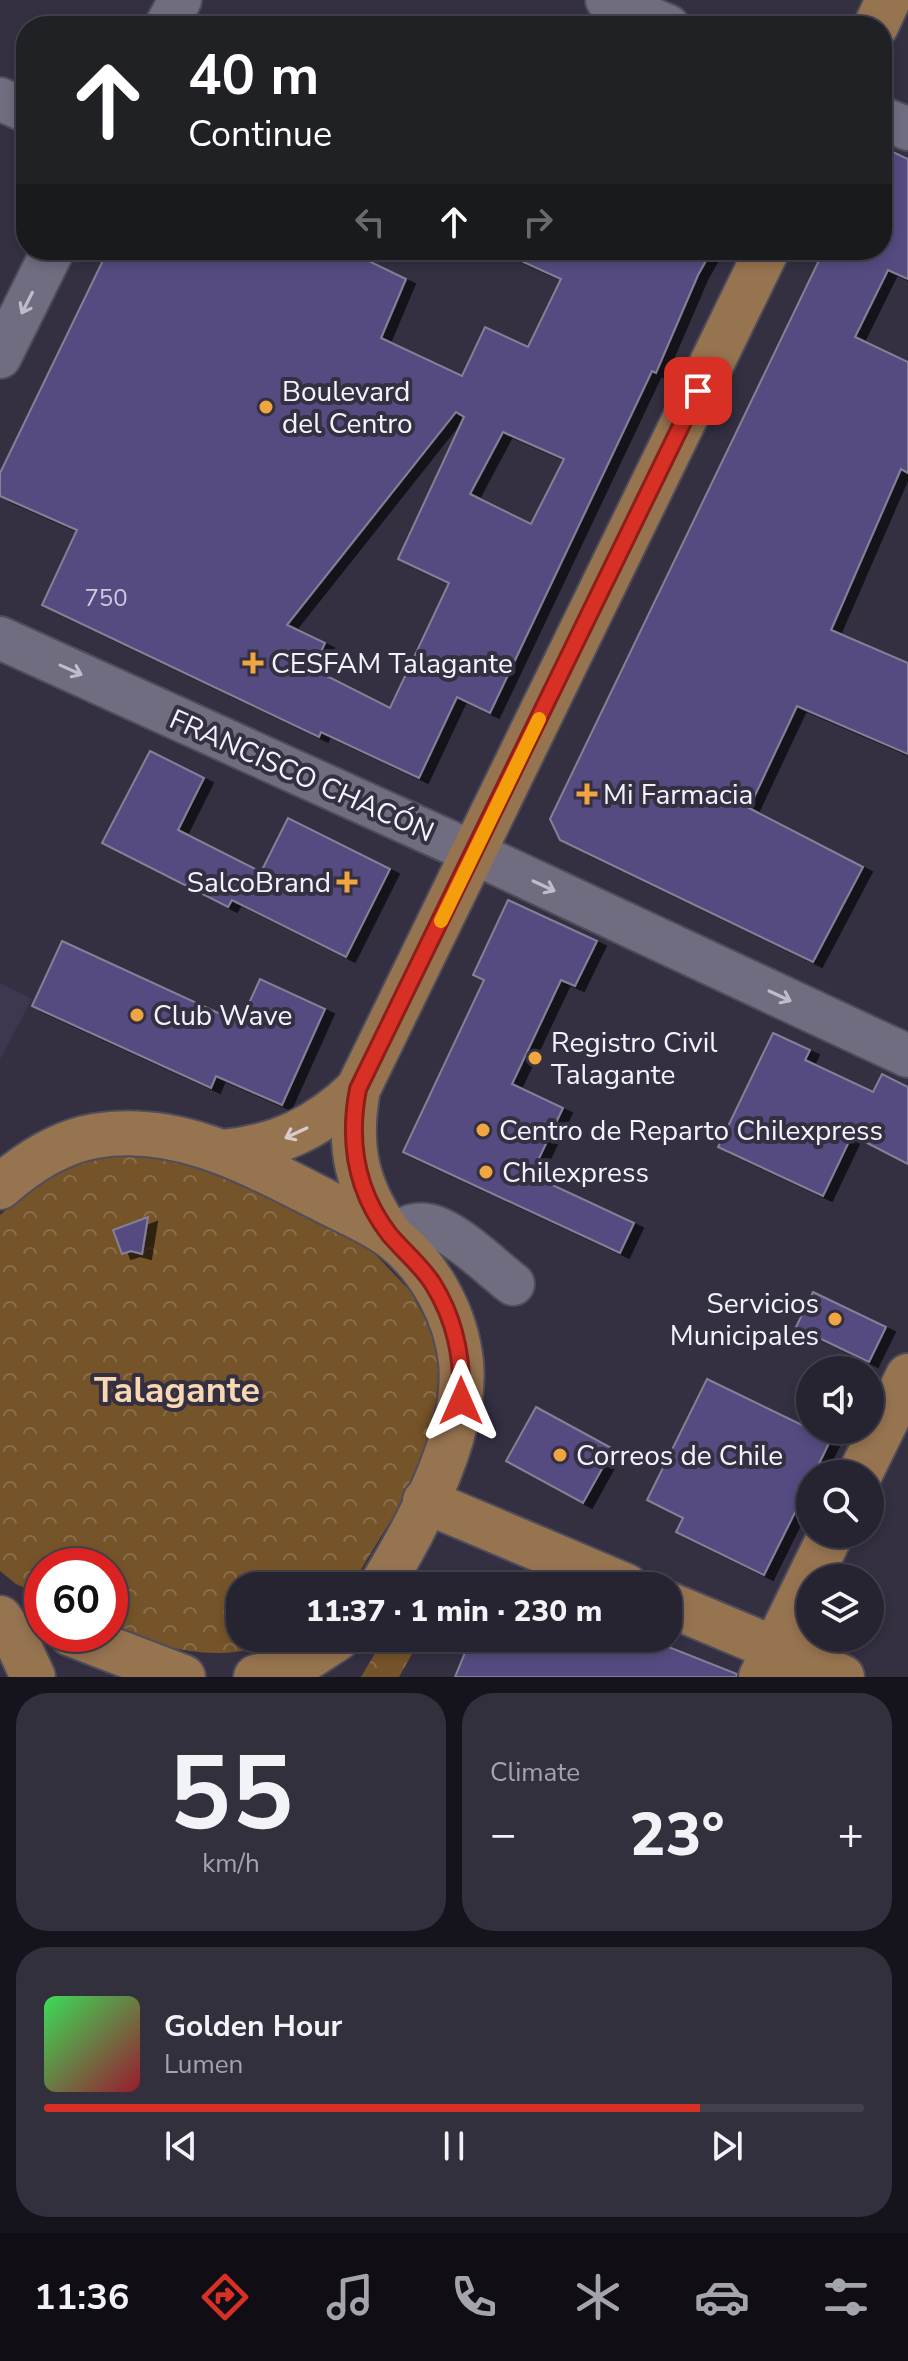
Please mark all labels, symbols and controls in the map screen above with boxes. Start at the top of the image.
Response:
text: 40 m [188,37,319,114]
icon: ahead [56,48,160,152]
text: Continue [188,110,332,159]
icon: left [348,200,392,244]
icon: ahead [432,200,476,244]
icon: right [516,200,560,244]
one-way arrow [18,291,34,315]
pin [664,357,732,425]
icon: arrive [676,369,720,413]
place label: Boulevard del Centro [282,373,413,443]
marker: Boulevard del Centro [257,398,275,416]
house number: 750 [84,582,128,614]
place label: CESFAM Talagante [271,645,513,683]
marker: CESFAM Talagante [242,652,264,674]
one-way arrow [58,664,83,679]
street label: FRANCISCO CHACÓN [163,700,440,851]
place label: Mi Farmacia [603,776,753,814]
marker: Mi Farmacia [578,785,596,803]
place label: SalcoBrand [187,864,331,902]
marker: SalcoBrand [338,873,356,891]
one-way arrow [532,879,556,894]
one-way arrow [768,989,792,1004]
place label: Club Wave [153,997,292,1035]
marker: Club Wave [128,1006,146,1024]
place label: Registro Civil Talagante [551,1024,718,1094]
marker: Registro Civil Talagante [526,1049,544,1067]
place label: Centro de Reparto Chilexpress [499,1112,883,1150]
marker: Centro de Reparto Chilexpress [474,1121,492,1139]
one-way arrow [285,1127,309,1142]
place label: Chilexpress [502,1154,649,1192]
marker: Chilexpress [477,1163,495,1181]
place label: Servicios Municipales [670,1285,819,1355]
marker: Servicios Municipales [826,1310,844,1328]
map controls [796,1356,884,1652]
button: sound [796,1356,884,1444]
position arrow [419,1359,503,1443]
district label: Talagante [94,1366,260,1415]
place label: Correos de Chile [576,1437,783,1475]
marker: Correos de Chile [551,1446,569,1464]
button: search [796,1460,884,1548]
speed limit sign: 60 [24,1548,128,1652]
button: layers [796,1564,884,1652]
text: 11:37 · 1 min · 230 m [306,1591,602,1632]
text: 55 [169,1723,293,1865]
text: Climate [490,1755,580,1790]
text: 23° [629,1794,725,1876]
text: − [490,1805,516,1865]
text: + [838,1805,864,1865]
text: km/h [202,1846,260,1881]
text: Golden Hour [164,2006,342,2047]
text: Lumen [164,2047,243,2082]
icon: previous [159,2124,203,2168]
icon: pause [432,2124,476,2168]
icon: next [705,2124,749,2168]
icon: directions [197,2269,253,2325]
icon: music [322,2269,378,2325]
icon: phone [446,2269,502,2325]
icon: climate [570,2269,626,2325]
icon: car [694,2269,750,2325]
icon: filters [818,2269,874,2325]
text: 11:36 [34,2273,129,2322]

